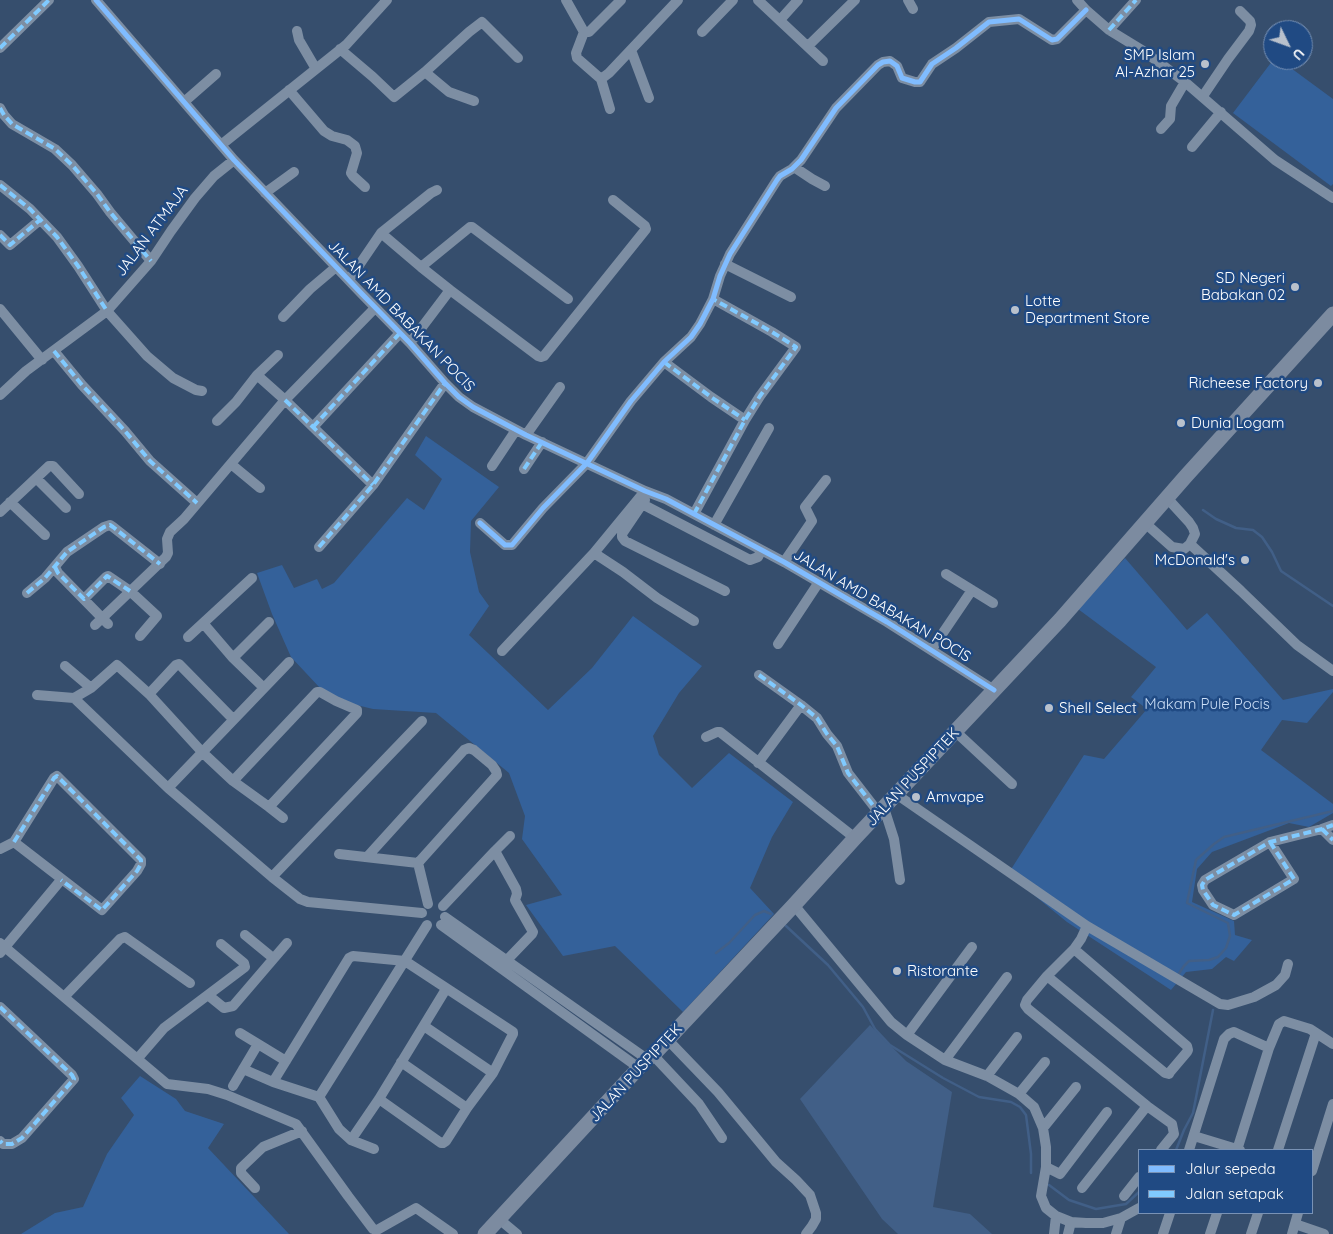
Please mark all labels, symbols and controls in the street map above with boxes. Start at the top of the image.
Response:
north arrow [1263,20,1313,70]
text: U [1288,45,1308,64]
place label: SMP Islam Al-Azhar 25 [1115,46,1195,81]
marker: SMP Islam Al-Azhar 25 [1199,58,1211,70]
street label: JALAN ATMAJA [112,182,192,280]
street label: JALAN AMD BABAKAN POCIS [324,236,478,396]
place label: SD Negeri Babakan 02 [1201,269,1285,304]
marker: SD Negeri Babakan 02 [1289,281,1301,293]
place label: Lotte Department Store [1025,292,1150,327]
marker: Lotte Department Store [1009,304,1021,316]
place label: Richeese Factory [1188,374,1308,392]
marker: Richeese Factory [1312,377,1324,389]
place label: Dunia Logam [1191,414,1284,432]
marker: Dunia Logam [1175,417,1187,429]
street label: JALAN AMD BABAKAN POCIS [790,546,974,666]
place label: McDonald's [1155,551,1235,569]
marker: McDonald's [1239,554,1251,566]
park label: Makam Pule Pocis [1144,695,1270,713]
place label: Shell Select [1059,699,1137,717]
marker: Shell Select [1043,702,1055,714]
street label: JALAN PUSPIPTEK [863,724,963,830]
place label: Amvape [926,788,984,806]
marker: Amvape [910,791,922,803]
place label: Ristorante [907,962,978,980]
marker: Ristorante [891,965,903,977]
street label: JALAN PUSPIPTEK [586,1020,686,1126]
legend [1138,1149,1313,1214]
text: Jalur sepeda [1185,1159,1276,1178]
text: Jalan setapak [1185,1184,1284,1203]

